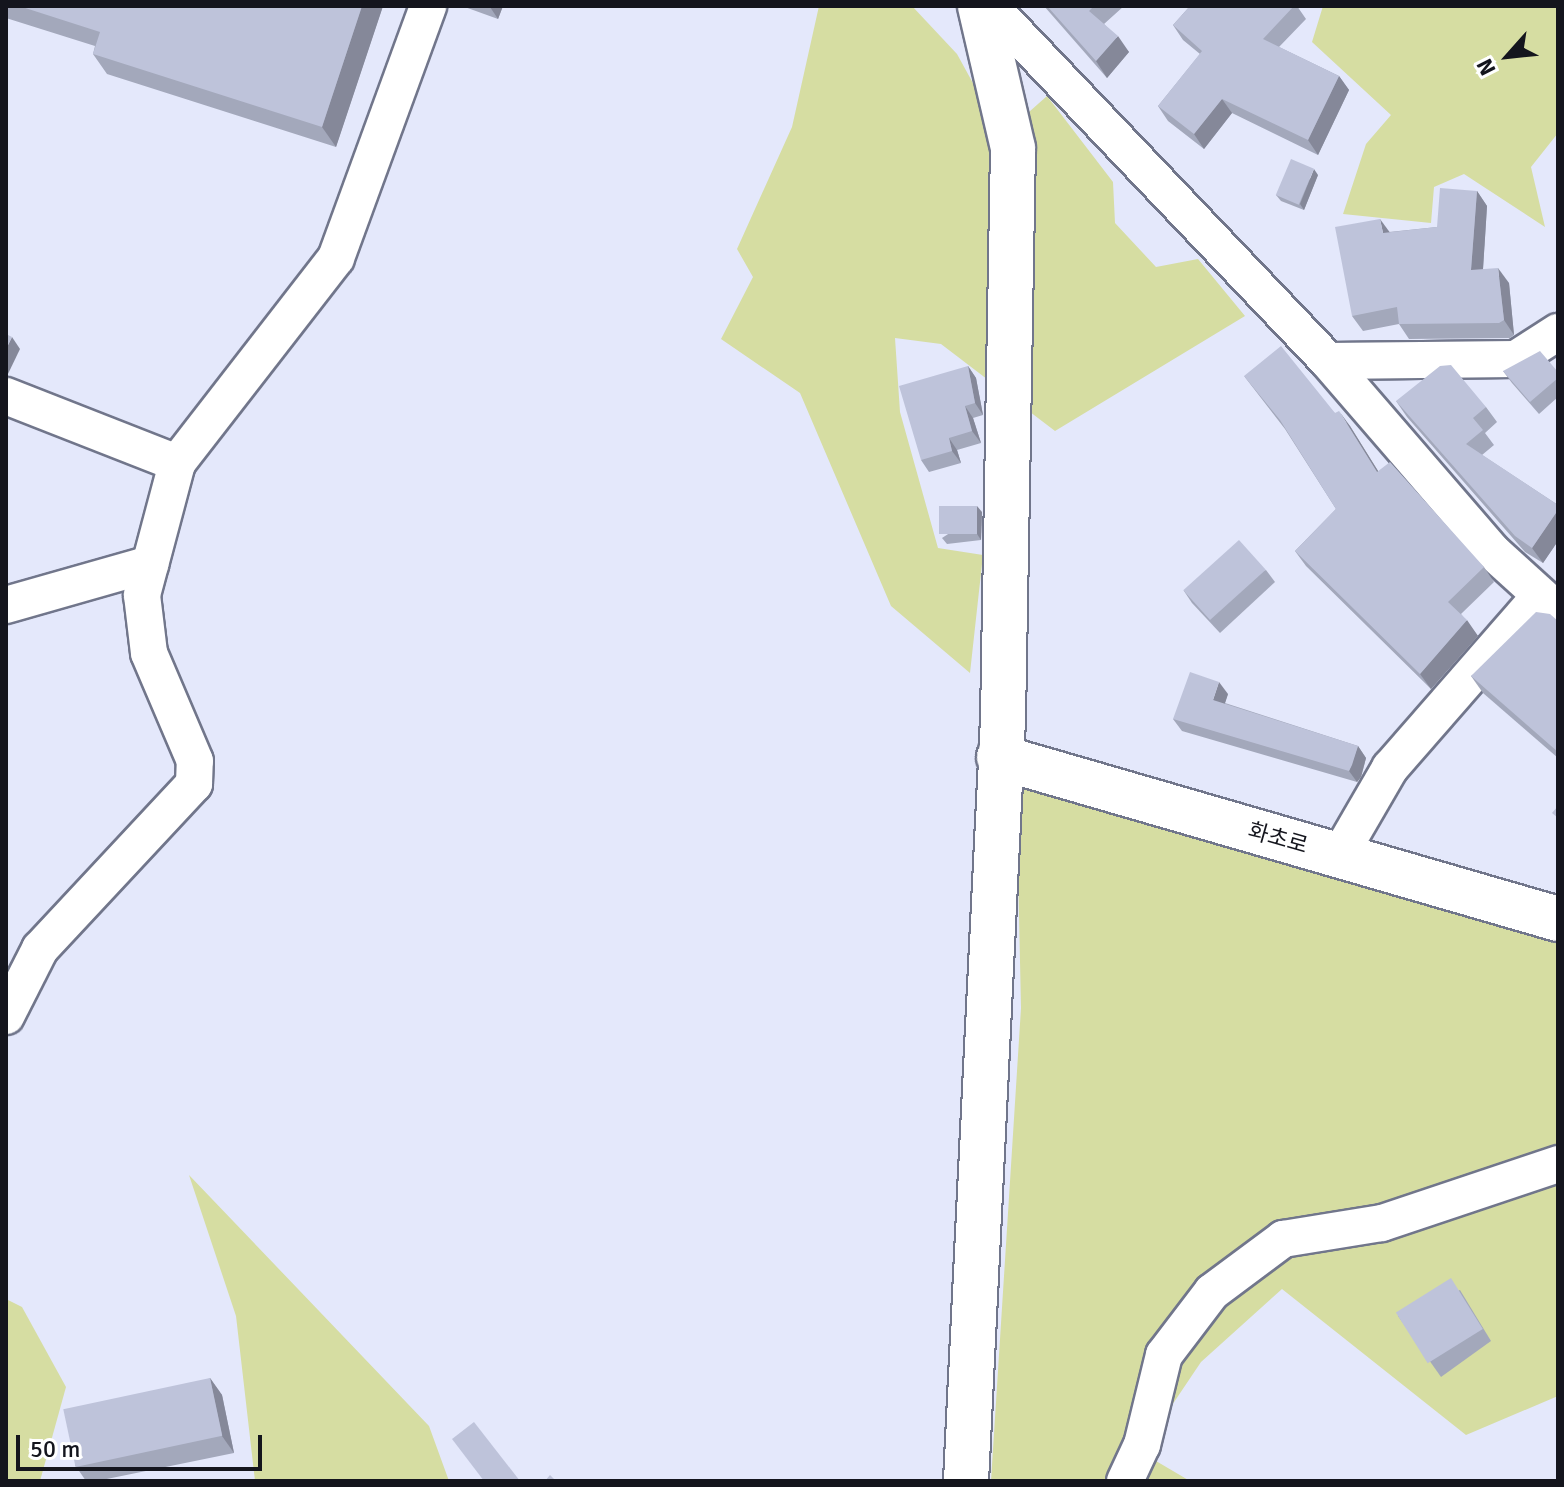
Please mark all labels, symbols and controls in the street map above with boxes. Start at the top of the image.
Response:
north arrow [1468,16,1548,96]
text: N [1471,54,1502,80]
street label: 화초로 [1245,817,1311,859]
scale bar [20,1419,266,1469]
text: 50 m [30,1434,80,1464]

